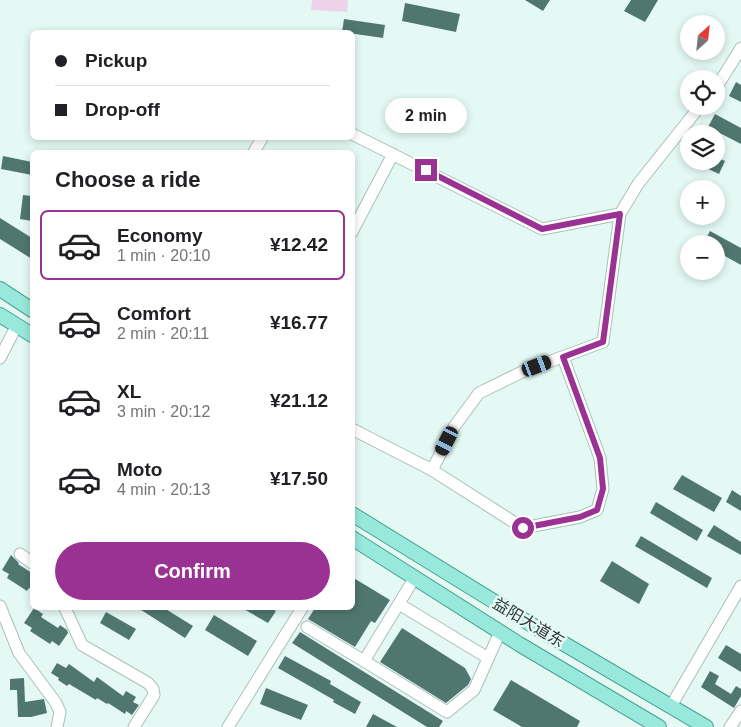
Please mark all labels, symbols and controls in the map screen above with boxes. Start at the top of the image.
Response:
north arrow [680,15,725,60]
map controls [680,15,725,280]
text: Pickup [85,50,147,71]
button: locate [680,70,725,115]
callout: 2 min [385,98,467,132]
text: Drop-off [85,99,160,120]
text: 2 min [405,107,447,124]
button: layers [680,125,725,170]
route end [415,159,437,181]
text: Choose a ride [55,167,200,192]
button: + [680,180,725,225]
icon: car [57,223,102,268]
text: Economy [117,225,203,246]
text: ¥12.42 [270,234,328,255]
button: − [680,235,725,280]
text: 1 min · 20:10 [117,247,210,264]
icon: car [57,301,102,346]
text: Comfort [117,303,191,324]
text: ¥16.77 [270,312,328,333]
text: 2 min · 20:11 [117,325,209,342]
car [520,354,553,378]
icon: car [57,379,102,424]
text: XL [117,381,141,402]
text: ¥21.12 [270,390,328,411]
text: 3 min · 20:12 [117,403,210,420]
car [433,424,460,458]
icon: car [57,457,102,502]
text: Moto [117,459,162,480]
text: ¥17.50 [270,468,328,489]
text: 4 min · 20:13 [117,481,210,498]
route start [512,517,534,539]
button: Confirm [55,542,330,600]
street label: 益阳大道东 [490,595,567,650]

